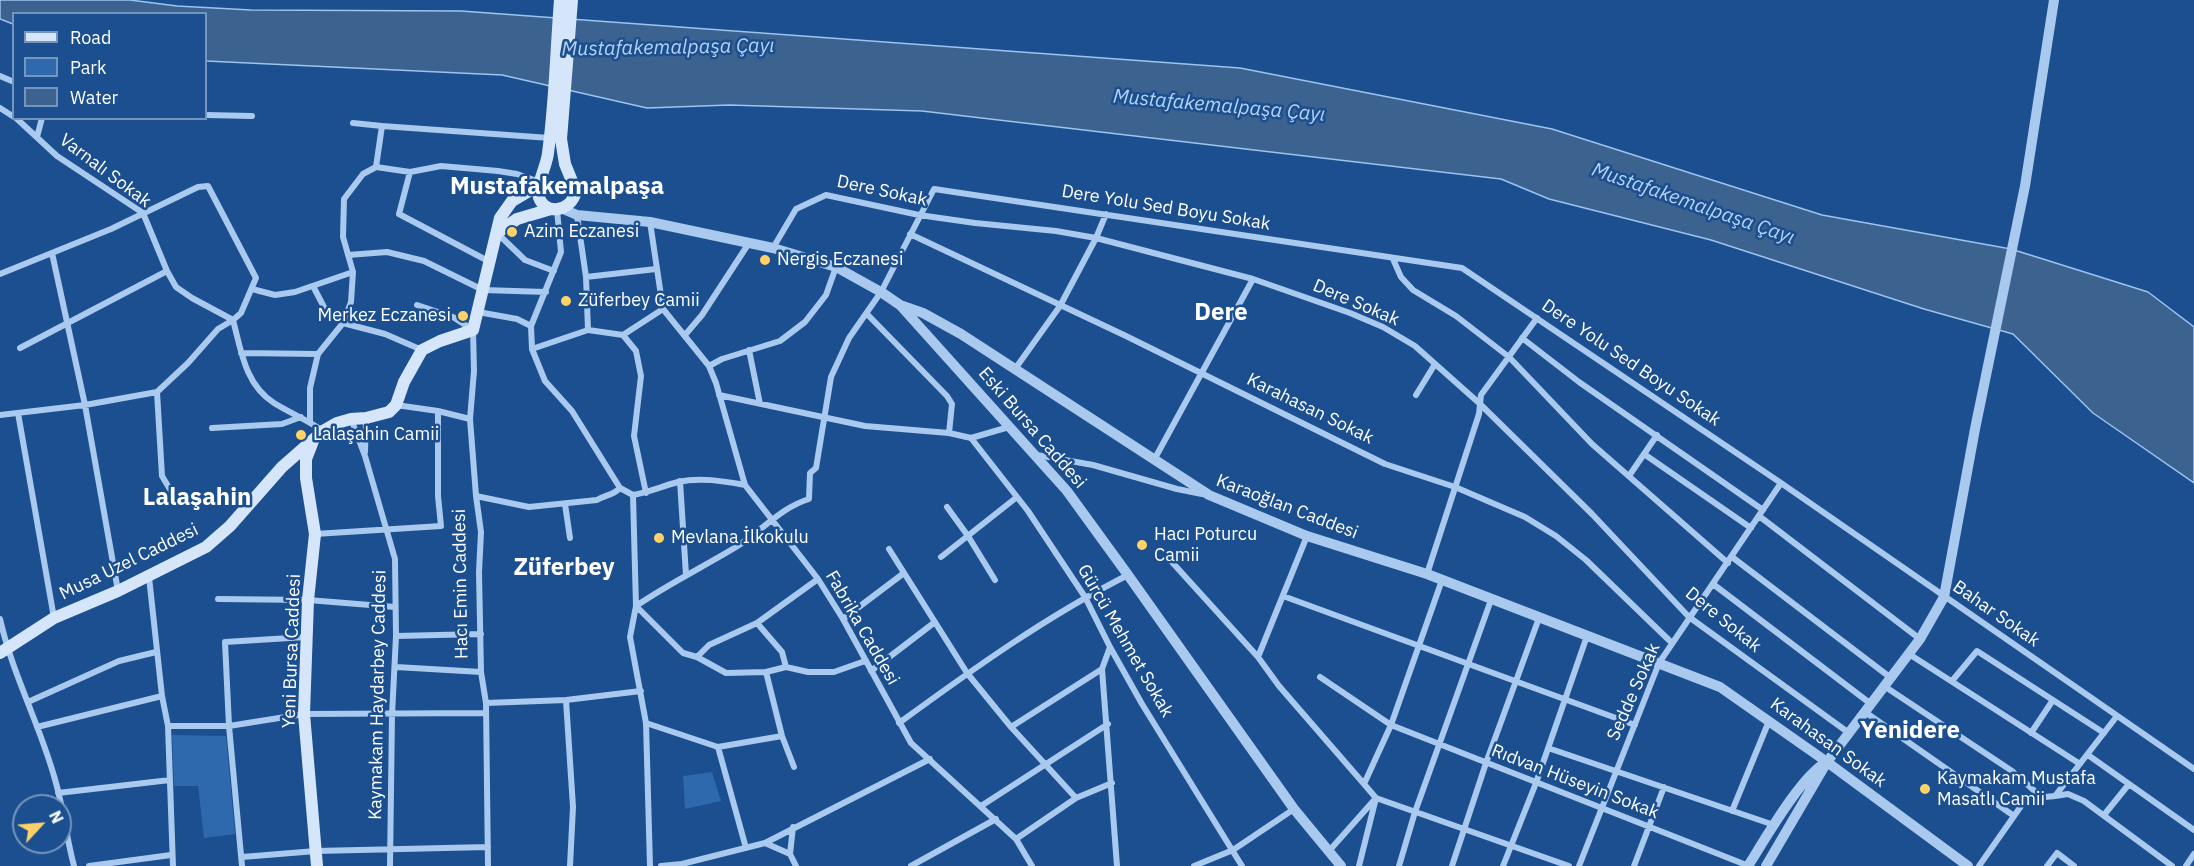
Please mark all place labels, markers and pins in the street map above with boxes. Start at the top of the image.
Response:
place label: Azim Eczanesi [524,221,639,243]
marker: Azim Eczanesi [505,225,519,239]
place label: Nergis Eczanesi [777,249,904,271]
marker: Nergis Eczanesi [758,253,772,267]
place label: Züferbey Camii [578,290,700,312]
marker: Züferbey Camii [559,294,573,308]
place label: Merkez Eczanesi [318,305,451,327]
marker: Merkez Eczanesi [456,309,470,323]
place label: Lalaşahin Camii [313,424,439,446]
marker: Lalaşahin Camii [294,428,308,442]
place label: Hacı Poturcu Camii [1154,524,1257,566]
place label: Mevlana İlkokulu [671,527,809,549]
marker: Mevlana İlkokulu [652,531,666,545]
marker: Hacı Poturcu Camii [1135,538,1149,552]
place label: Kaymakam Mustafa Masatlı Camii [1937,768,2096,810]
marker: Kaymakam Mustafa Masatlı Camii [1918,782,1932,796]

